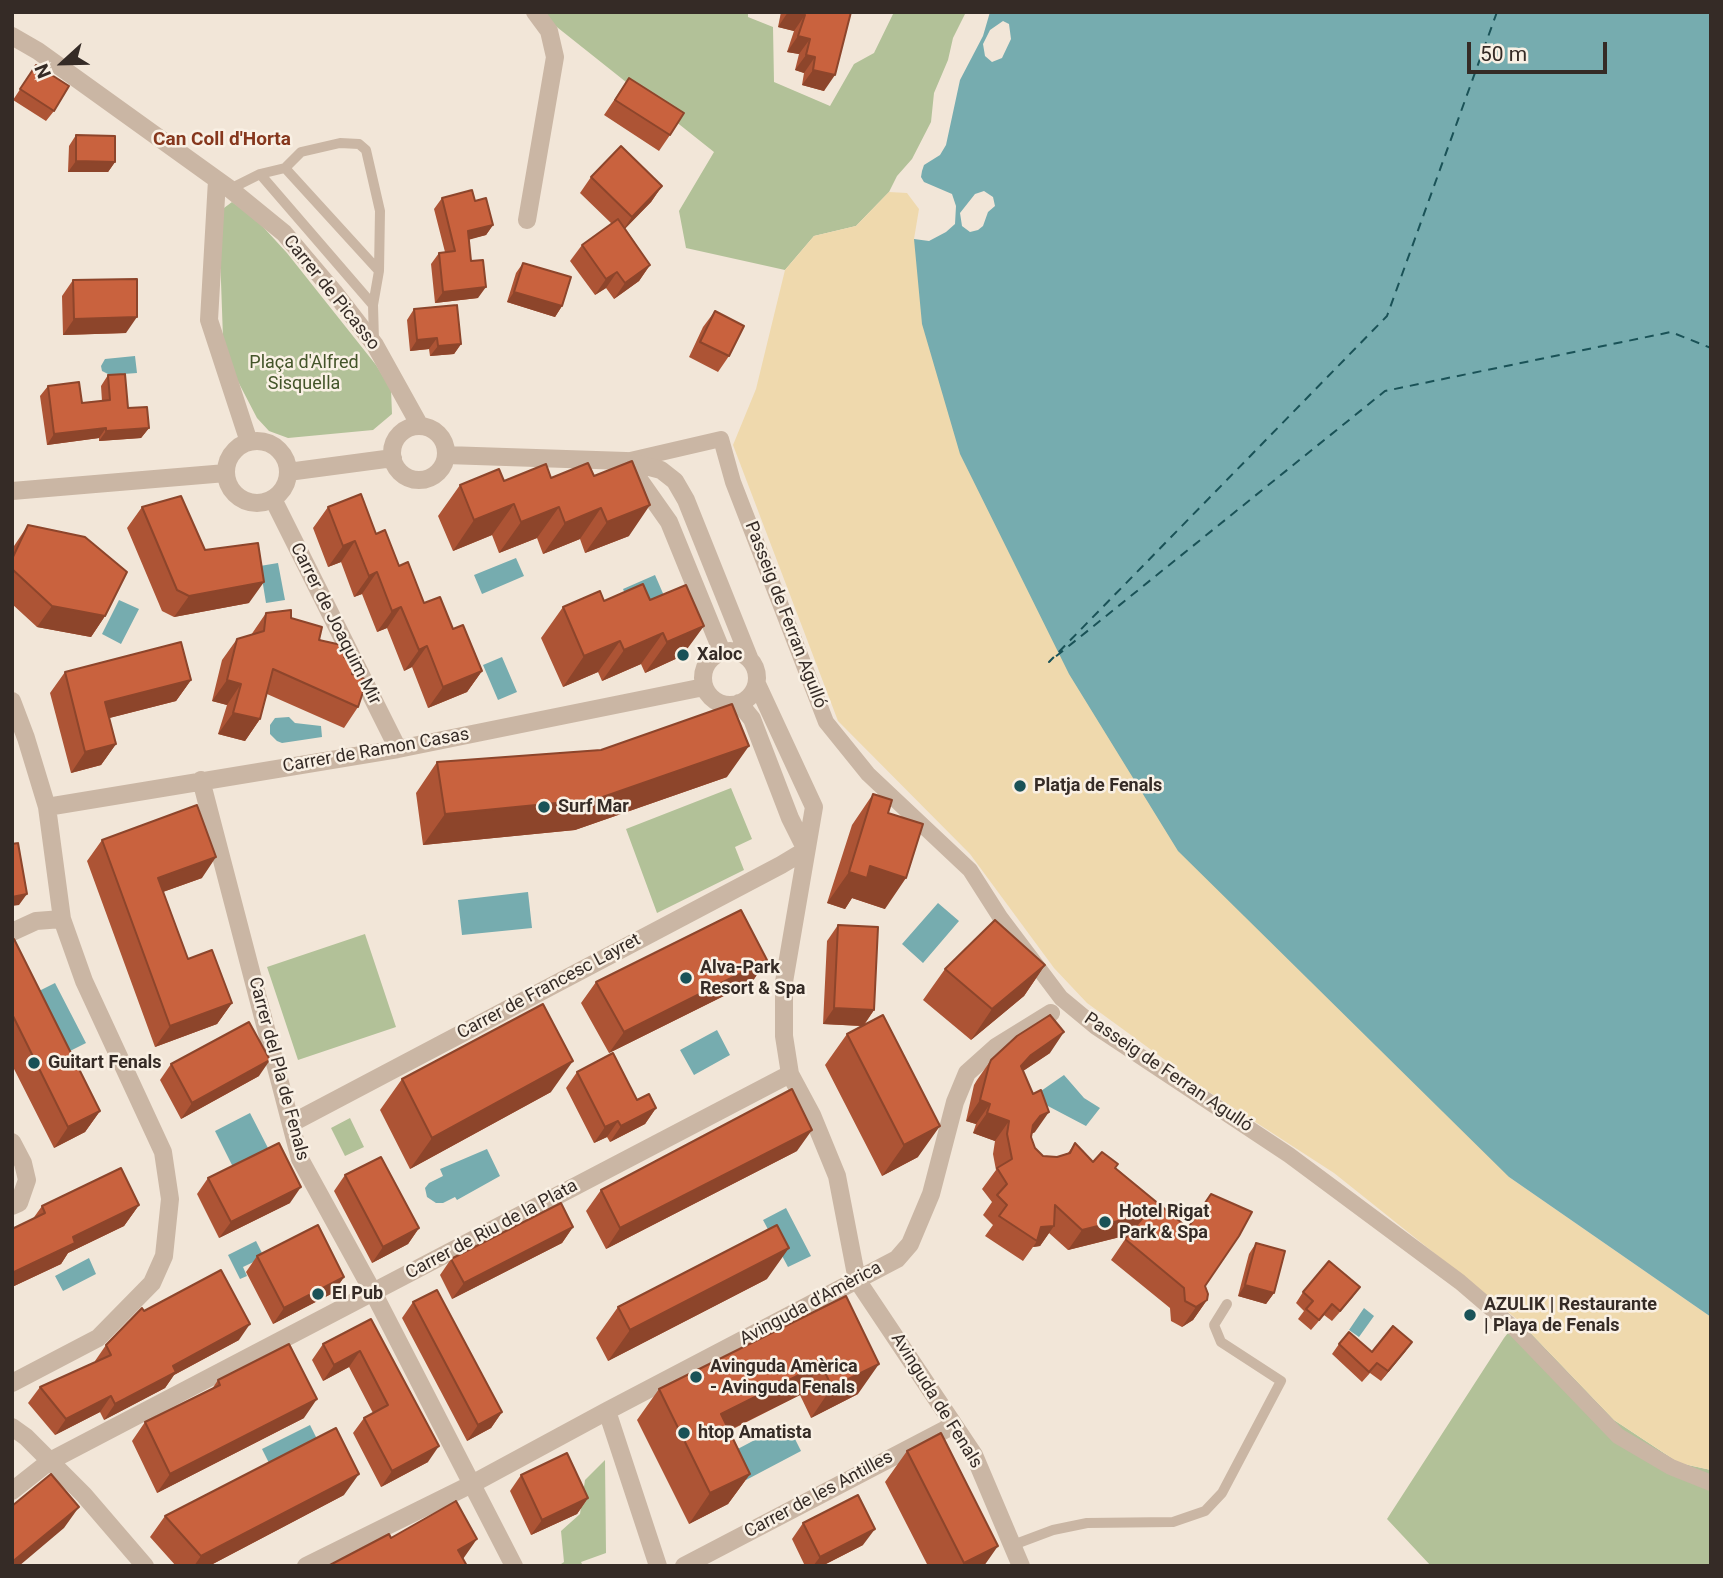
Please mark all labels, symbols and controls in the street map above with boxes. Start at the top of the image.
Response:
north arrow [28,28,98,98]
scale bar [1471,28,1611,72]
text: 50 m [1480,42,1527,66]
text: N [30,61,56,82]
district label: Can Coll d'Horta [153,129,291,151]
street label: Carrer de Picasso [278,231,384,355]
park label: Plaça d'Alfred Sisquella [249,352,359,394]
street label: Passeig de Ferran Agulló [739,519,831,711]
street label: Carrer de Joaquim Mir [285,539,385,709]
place label: Xaloc [697,644,742,666]
marker: Xaloc [675,647,691,663]
street label: Carrer de Ramon Casas [281,724,471,778]
place label: Platja de Fenals [1034,775,1162,797]
marker: Platja de Fenals [1012,778,1028,794]
place label: Surf Mar [558,796,629,818]
marker: Surf Mar [536,799,552,815]
street label: Carrer de Francesc Layret [454,929,644,1045]
place label: Alva-Park Resort & Spa [700,957,805,1000]
marker: Alva-Park Resort & Spa [678,970,694,986]
street label: Carrer del Pla de Fenals [243,975,313,1163]
street label: Passeig de Ferran Agulló [1080,1009,1256,1137]
place label: Guitart Fenals [48,1052,162,1074]
marker: Guitart Fenals [26,1055,42,1071]
street label: Carrer de Riu de la Plata [402,1175,582,1285]
place label: Hotel Rigat Park & Spa [1119,1201,1209,1244]
marker: Hotel Rigat Park & Spa [1097,1214,1113,1230]
street label: Avinguda d'Amèrica [736,1257,886,1351]
place label: El Pub [332,1283,383,1305]
marker: El Pub [310,1286,326,1302]
place label: AZULIK | Restaurante | Playa de Fenals [1484,1294,1657,1336]
marker: AZULIK | Restaurante | Playa de Fenals [1462,1307,1478,1323]
street label: Avinguda de Fenals [886,1329,986,1473]
place label: Avinguda Amèrica - Avinguda Fenals [710,1356,858,1398]
marker: Avinguda Amèrica - Avinguda Fenals [688,1369,704,1385]
place label: htop Amatista [698,1422,812,1444]
marker: htop Amatista [676,1425,692,1441]
street label: Carrer de les Antilles [741,1447,897,1543]

